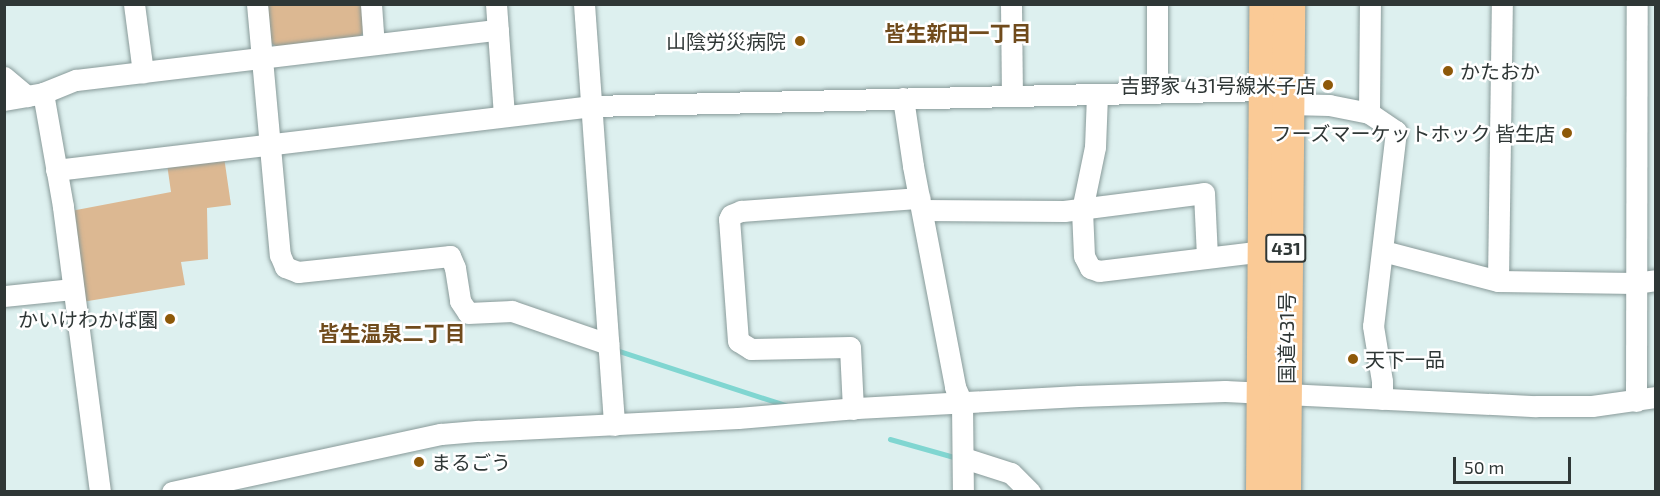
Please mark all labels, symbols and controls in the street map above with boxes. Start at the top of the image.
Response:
district label: 皆生新田一丁目 [885,20,1031,46]
place label: 山陰労災病院 [666,29,786,53]
marker: 山陰労災病院 [791,32,809,50]
place label: かたおか [1460,59,1540,83]
marker: かたおか [1441,64,1455,78]
place label: 吉野家 431号線米子店 [1120,73,1316,97]
marker: 吉野家 431号線米子店 [1321,78,1335,92]
place label: フーズマーケットホック 皆生店 [1271,121,1555,145]
marker: フーズマーケットホック 皆生店 [1560,126,1574,140]
road number: 431 [1265,233,1307,263]
street label: 国道431号 [1274,292,1298,384]
place label: かいけわかば園 [18,307,158,331]
marker: かいけわかば園 [163,312,177,326]
district label: 皆生温泉二丁目 [319,320,465,346]
place label: 天下一品 [1365,347,1445,371]
marker: 天下一品 [1346,352,1360,366]
scale bar [1456,445,1574,483]
place label: まるごう [431,450,511,474]
marker: まるごう [412,455,426,469]
text: 50 m [1464,456,1504,478]

